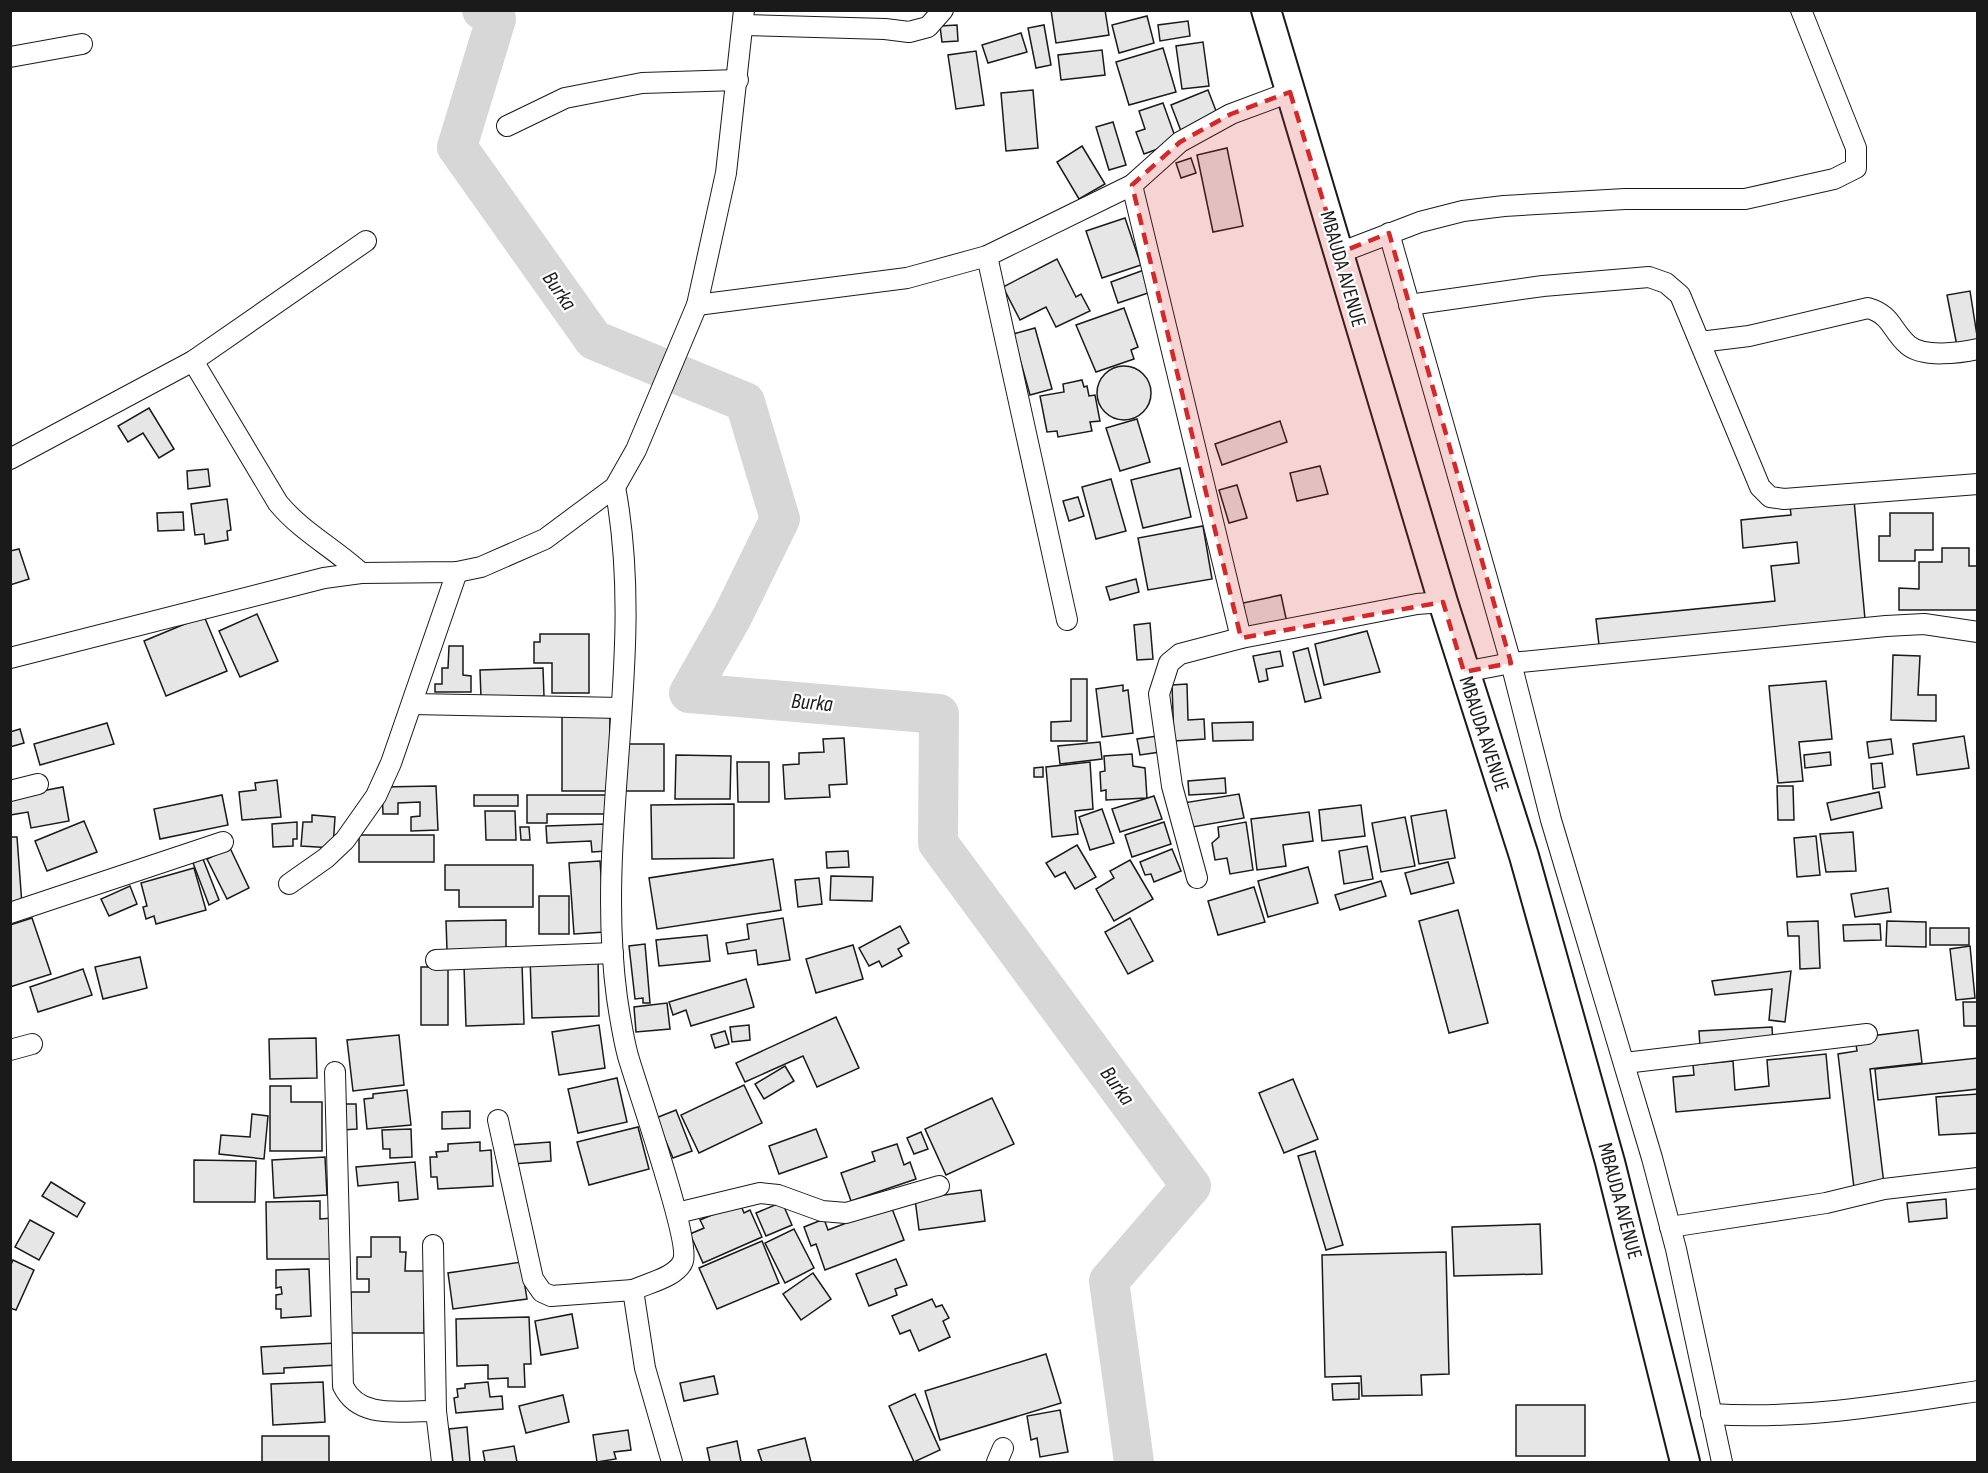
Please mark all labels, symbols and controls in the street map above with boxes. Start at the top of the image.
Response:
street label: MBAUDA AVENUE [1314,208,1372,330]
water label: Burka [536,266,582,316]
street label: MBAUDA AVENUE [1454,673,1514,795]
water label: Burka [790,688,834,718]
water label: Burka [1094,1061,1140,1111]
street label: MBAUDA AVENUE [1592,1140,1648,1262]

